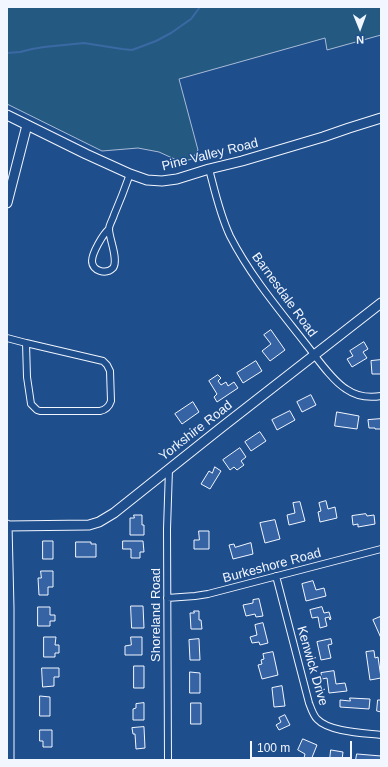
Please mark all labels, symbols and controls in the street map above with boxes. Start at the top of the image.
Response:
north arrow [340,8,380,48]
text: N [356,34,364,46]
street label: Pine Valley Road [160,135,260,175]
street label: Barnesdale Road [248,250,320,340]
street label: Yorkshire Road [156,398,236,464]
street label: Burkeshore Road [221,545,323,587]
street label: Shoreland Road [148,568,164,662]
street label: Kenwick Drive [293,624,331,708]
scale bar [252,733,354,759]
text: 100 m [257,741,290,755]

